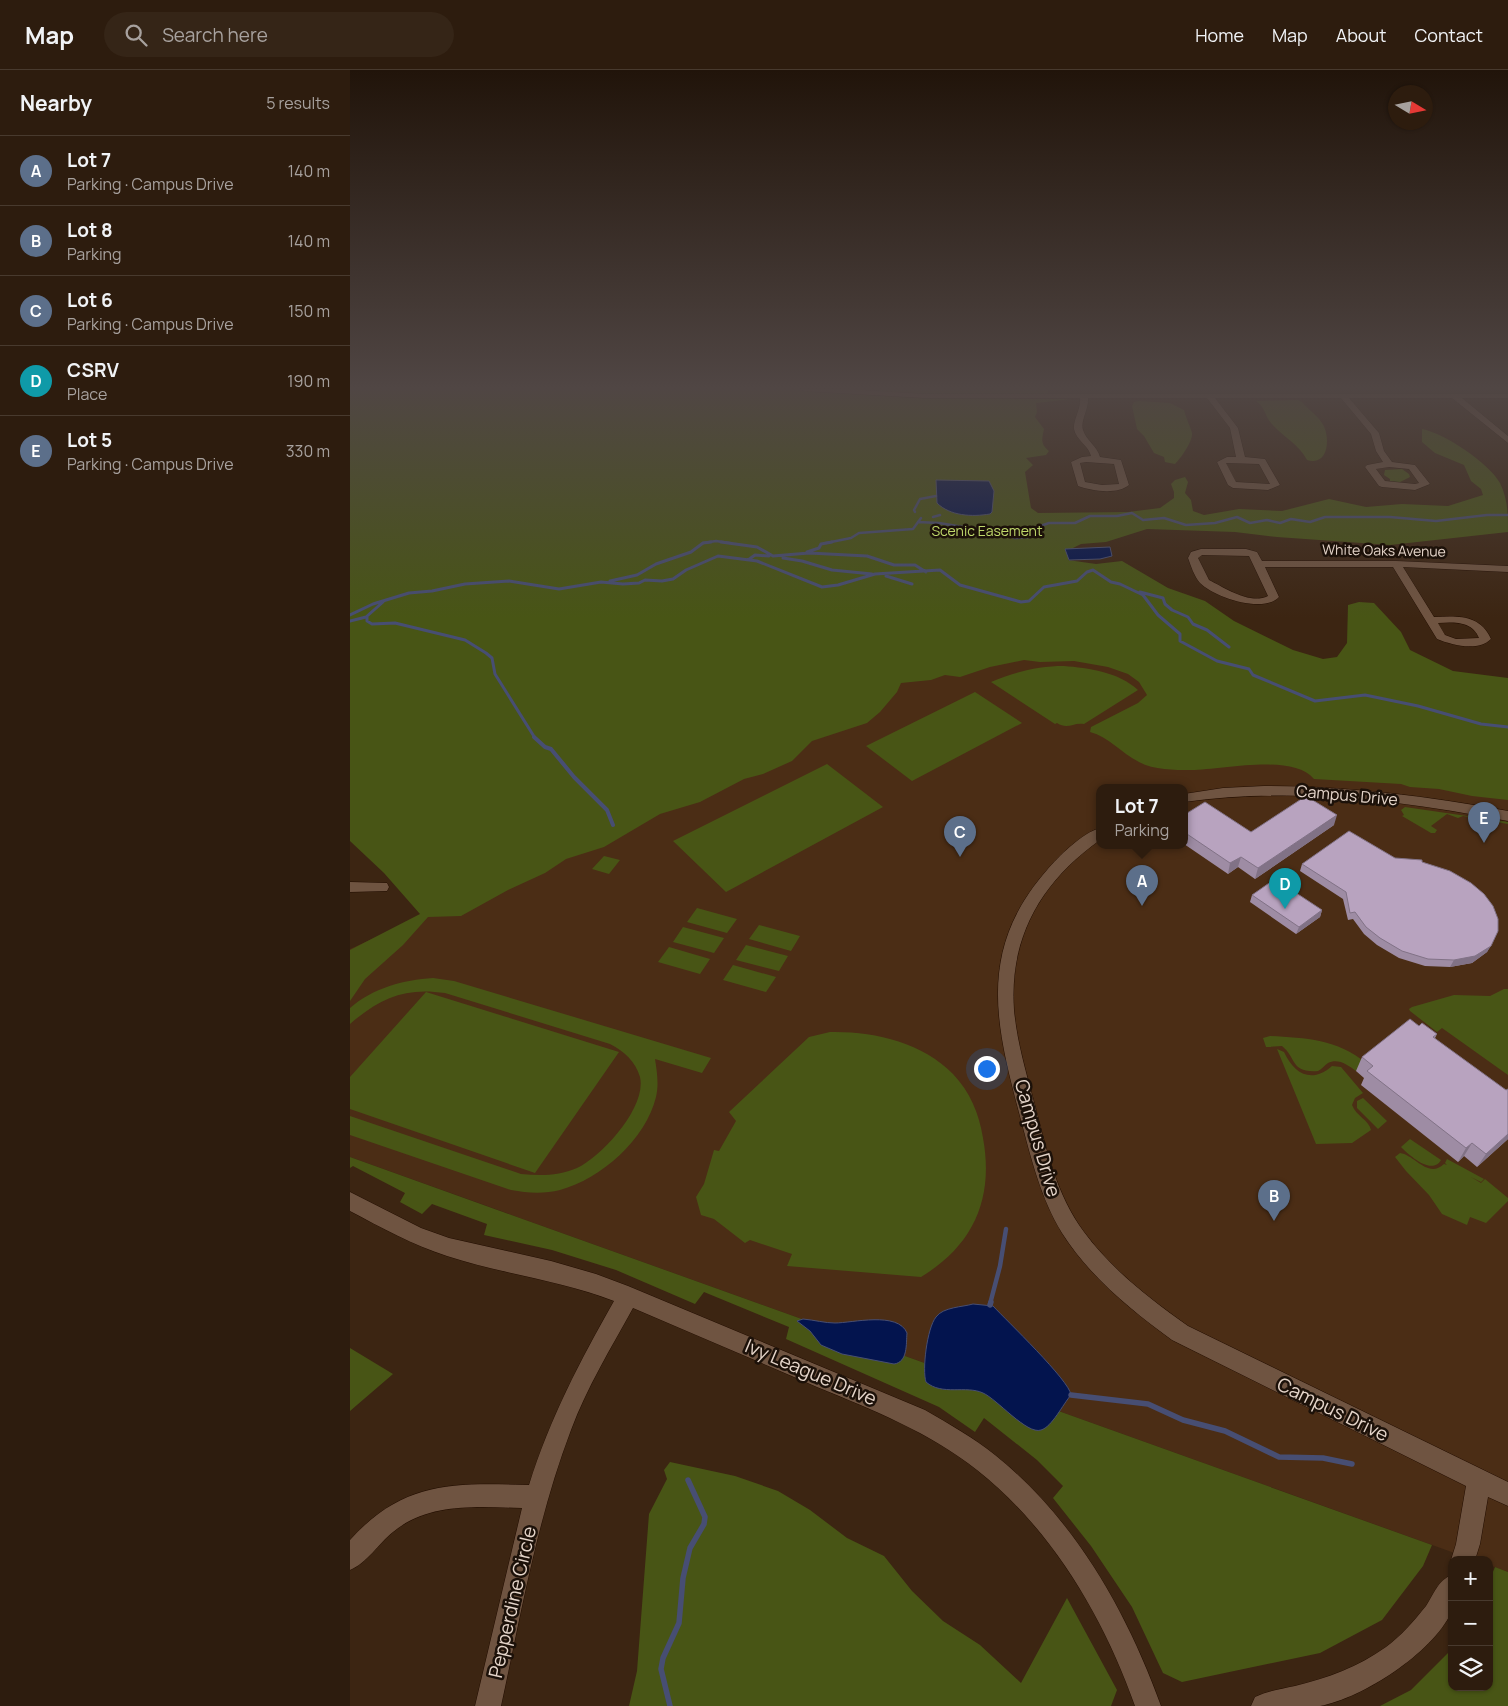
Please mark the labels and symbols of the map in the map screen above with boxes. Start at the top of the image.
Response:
north arrow [1388,85,1433,130]
park label: Scenic Easement [931,521,1043,540]
street label: White Oaks Avenue [1322,539,1446,561]
street label: Campus Drive [1295,780,1399,810]
pin: E [1468,802,1500,843]
pin: C [944,816,976,857]
pin: A [1126,865,1158,906]
pin: D [1269,868,1301,909]
your location [974,1056,1000,1082]
street label: Campus Drive [1009,1076,1067,1200]
pin: B [1258,1180,1290,1221]
street label: Ivy League Drive [741,1333,881,1411]
street label: Campus Drive [1273,1371,1393,1447]
street label: Pepperdine Circle [482,1524,542,1680]

